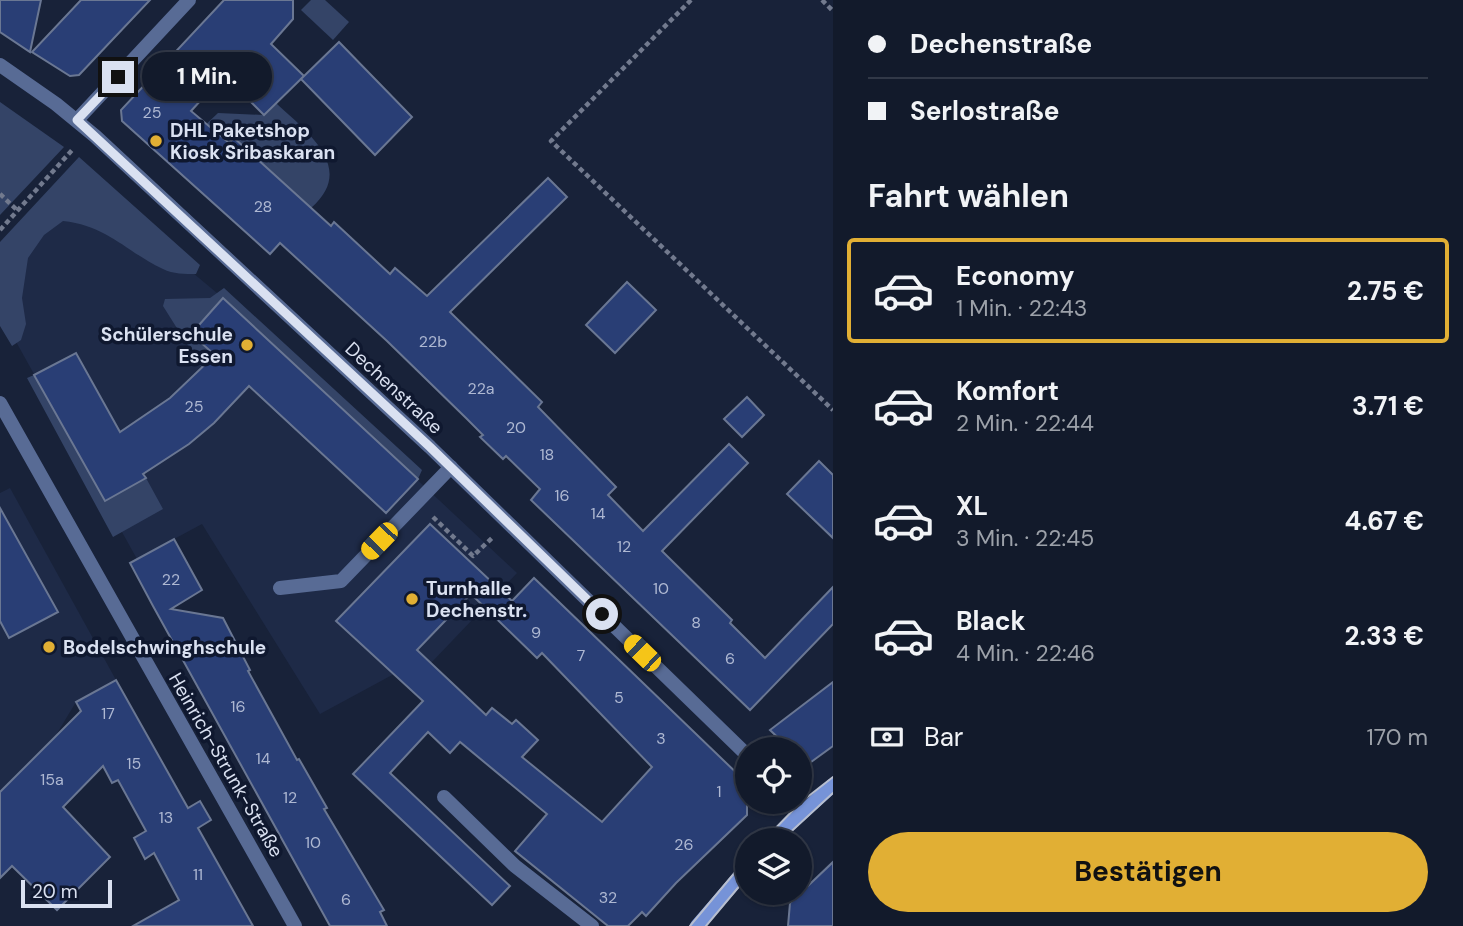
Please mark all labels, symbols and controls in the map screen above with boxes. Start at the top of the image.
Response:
text: Dechenstraße [910,27,1092,61]
callout: 1 Min. [142,52,272,102]
route end [102,61,134,93]
text: 1 Min. [177,61,237,91]
text: Serlostraße [910,94,1059,128]
house number: 25 [143,102,161,123]
place label: DHL Paketshop Kiosk Sribaskaran [170,118,335,165]
marker: DHL Paketshop Kiosk Sribaskaran [148,133,164,149]
text: Fahrt wählen [868,175,1069,217]
house number: 28 [254,196,272,217]
icon: car [872,259,935,322]
text: Economy [956,259,1074,293]
text: 2.75 € [1347,274,1424,308]
text: 1 Min. · 22:43 [956,293,1087,323]
place label: Schülerschule Essen [101,322,233,369]
house number: 22b [419,331,447,352]
street label: Dechenstraße [340,336,448,440]
marker: Schülerschule Essen [239,337,255,353]
icon: car [872,374,935,437]
text: Komfort [956,374,1059,408]
house number: 22a [467,378,495,399]
text: 3.71 € [1352,389,1424,423]
house number: 25 [185,396,203,417]
text: 2 Min. · 22:44 [956,408,1094,438]
house number: 20 [506,417,526,438]
house number: 18 [540,444,554,465]
house number: 16 [554,485,570,506]
icon: car [872,489,935,552]
text: XL [956,489,988,523]
house number: 14 [591,503,606,524]
text: 4.67 € [1345,504,1424,538]
car [357,519,402,563]
text: 3 Min. · 22:45 [956,523,1094,553]
house number: 12 [617,536,631,557]
house number: 22 [162,569,180,590]
place label: Turnhalle Dechenstr. [426,576,527,623]
house number: 10 [653,578,669,599]
marker: Turnhalle Dechenstr. [404,591,420,607]
route start [586,598,618,630]
icon: car [872,604,935,667]
text: Black [956,604,1026,638]
house number: 8 [691,612,701,633]
text: 2.33 € [1344,619,1424,653]
house number: 9 [531,622,541,643]
car [620,631,665,675]
place label: Bodelschwinghschule [63,635,266,660]
text: 4 Min. · 22:46 [956,638,1095,668]
marker: Bodelschwinghschule [41,639,57,655]
house number: 7 [577,645,585,666]
house number: 6 [725,648,735,669]
street label: Heinrich-Strunk-Straße [163,668,289,862]
house number: 5 [614,687,624,708]
house number: 16 [230,696,246,717]
house number: 17 [101,703,115,724]
icon: cash [868,718,906,756]
text: Bar [924,720,963,754]
text: 170 m [1367,722,1428,752]
house number: 3 [656,728,666,749]
map controls [735,737,812,905]
button: locate [735,737,812,814]
house number: 14 [256,748,271,769]
house number: 15 [127,753,141,774]
house number: 15a [40,769,64,790]
house number: 1 [717,781,722,802]
house number: 12 [283,787,297,808]
house number: 13 [159,807,173,828]
button: layers [735,828,812,905]
house number: 10 [305,832,321,853]
button: Bestätigen [868,832,1428,912]
house number: 26 [674,834,694,855]
house number: 11 [193,864,203,885]
scale bar [21,877,112,909]
text: 20 m [32,879,78,904]
house number: 32 [599,887,617,908]
house number: 6 [341,889,351,910]

